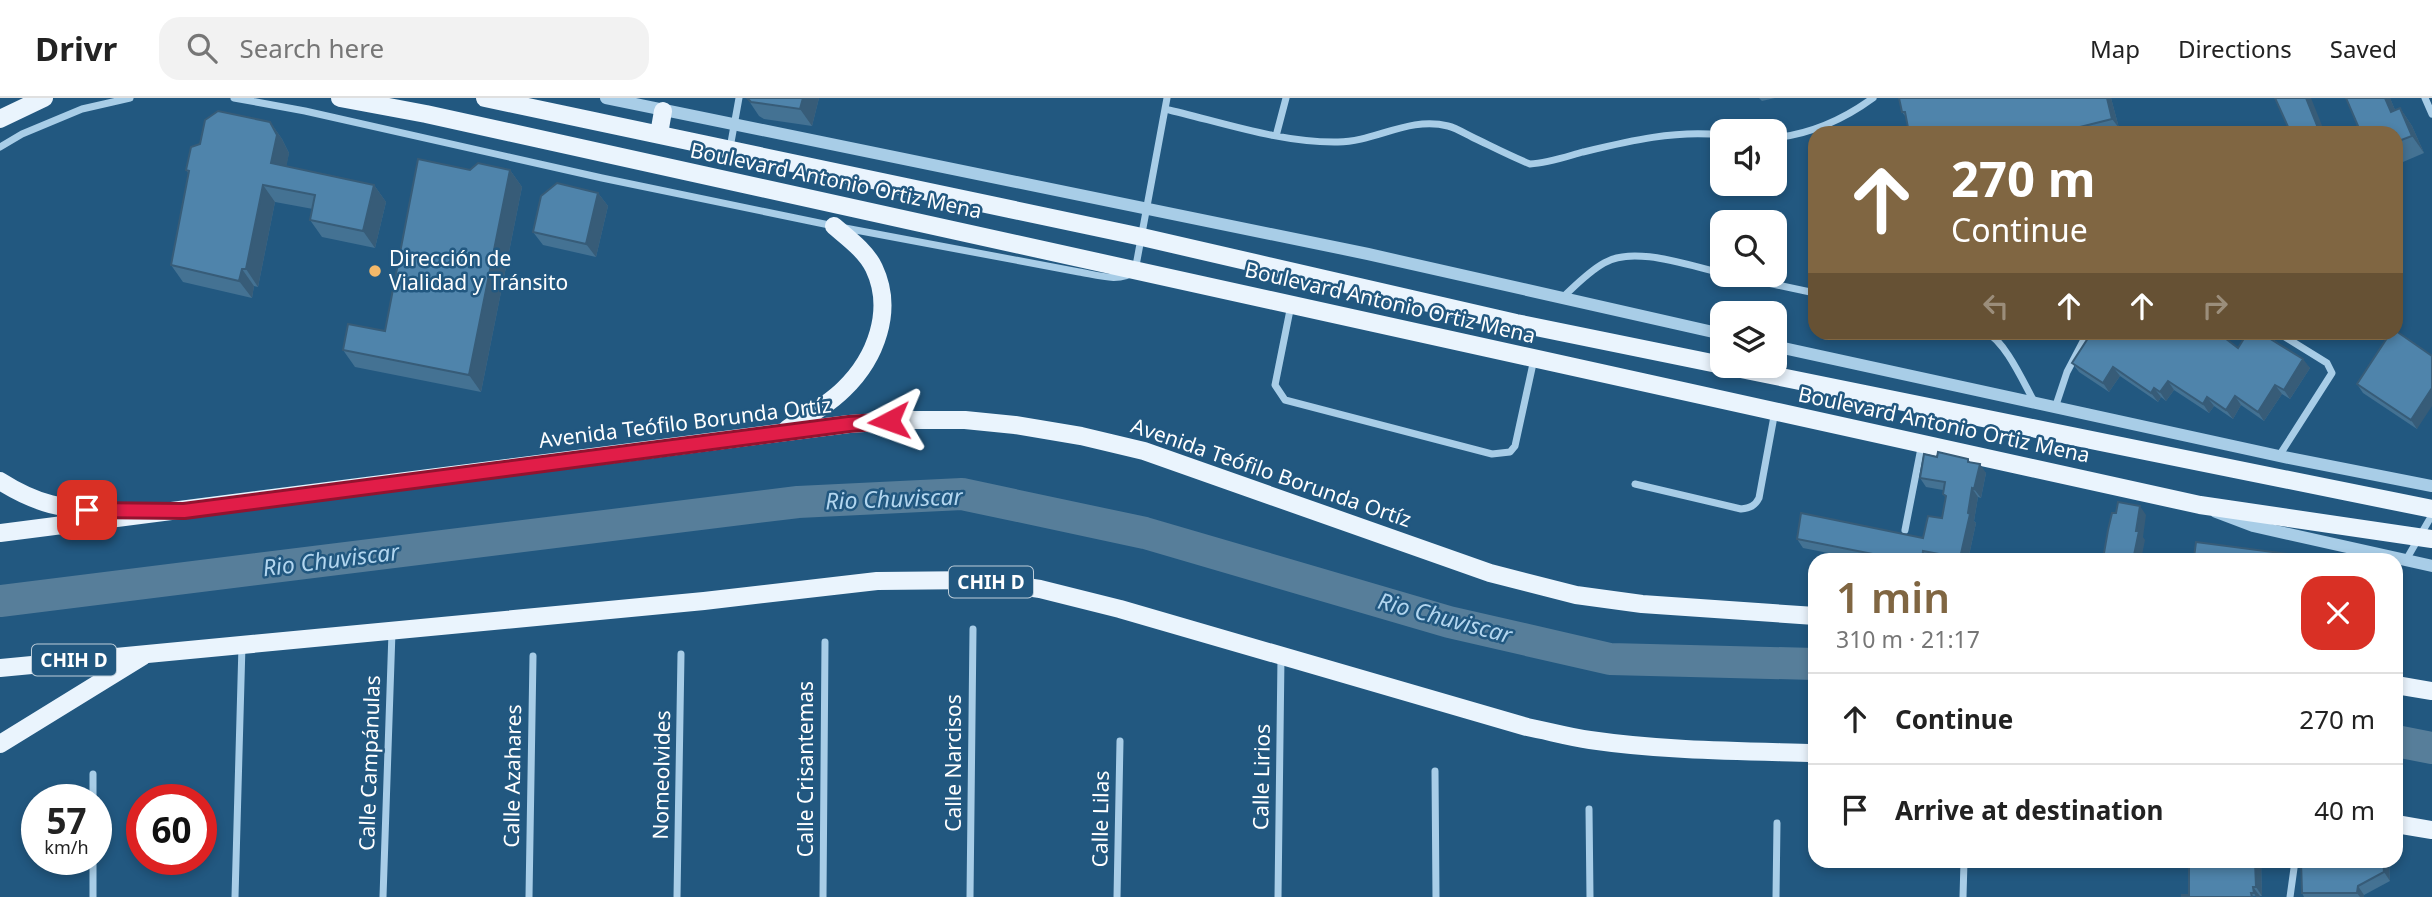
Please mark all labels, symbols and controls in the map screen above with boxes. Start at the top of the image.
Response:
search box [159,17,649,80]
text: Drivr [35,26,117,71]
icon: search [183,29,221,67]
text: Search here [239,30,384,66]
text: Map [2090,32,2140,65]
text: Directions [2178,32,2292,65]
text: Saved [2330,32,2397,65]
map controls [1710,119,1787,378]
button: sound [1710,119,1787,196]
street label: Boulevard Antonio Ortiz Mena [688,135,985,225]
text: 270 m [1951,145,2096,211]
icon: ahead [1836,154,1927,245]
text: Continue [1951,208,2088,251]
button: search [1710,210,1787,287]
place label: Dirección de Vialidad y Tránsito [389,244,568,296]
street label: Boulevard Antonio Ortiz Mena [1242,255,1538,349]
marker: Dirección de Vialidad y Tránsito [367,263,383,279]
icon: left [1977,287,2015,325]
icon: ahead [2050,287,2088,325]
icon: ahead [2123,287,2161,325]
icon: right [2196,287,2234,325]
button: layers [1710,301,1787,378]
street label: Boulevard Antonio Ortiz Mena [1796,379,2093,469]
position arrow [852,384,926,458]
street label: Avenida Teófilo Borunda Ortíz [537,390,833,454]
street label: Avenida Teófilo Borunda Ortíz [1128,411,1415,533]
pin [57,480,117,540]
water label: Rio Chuviscar [825,480,964,516]
icon: arrive [68,491,106,529]
water label: Rio Chuviscar [261,535,402,583]
road number: CHIH D [949,566,1033,597]
text: 1 min [1836,568,1950,625]
button: close [2301,576,2375,650]
water label: Rio Chuviscar [1375,584,1517,650]
text: 310 m · 21:17 [1836,623,1980,655]
road number: CHIH D [32,645,116,676]
street label: Calle Campánulas [352,675,386,851]
street label: Calle Crisantemas [791,681,819,857]
street label: Calle Narcisos [939,694,967,832]
icon: ahead [1836,700,1874,738]
text: Continue [1895,701,2013,737]
text: 270 m [2299,701,2375,737]
street label: Calle Azahares [497,704,527,848]
street label: Nomeolvides [646,710,676,840]
street label: Calle Lirios [1246,724,1276,830]
street label: Calle Lilas [1085,770,1115,868]
speed limit sign: 60 [126,784,217,875]
icon: arrive [1836,791,1874,829]
text: Arrive at destination [1895,792,2164,828]
text: 40 m [2314,792,2375,828]
text: 57 [46,797,87,844]
text: km/h [44,835,89,859]

